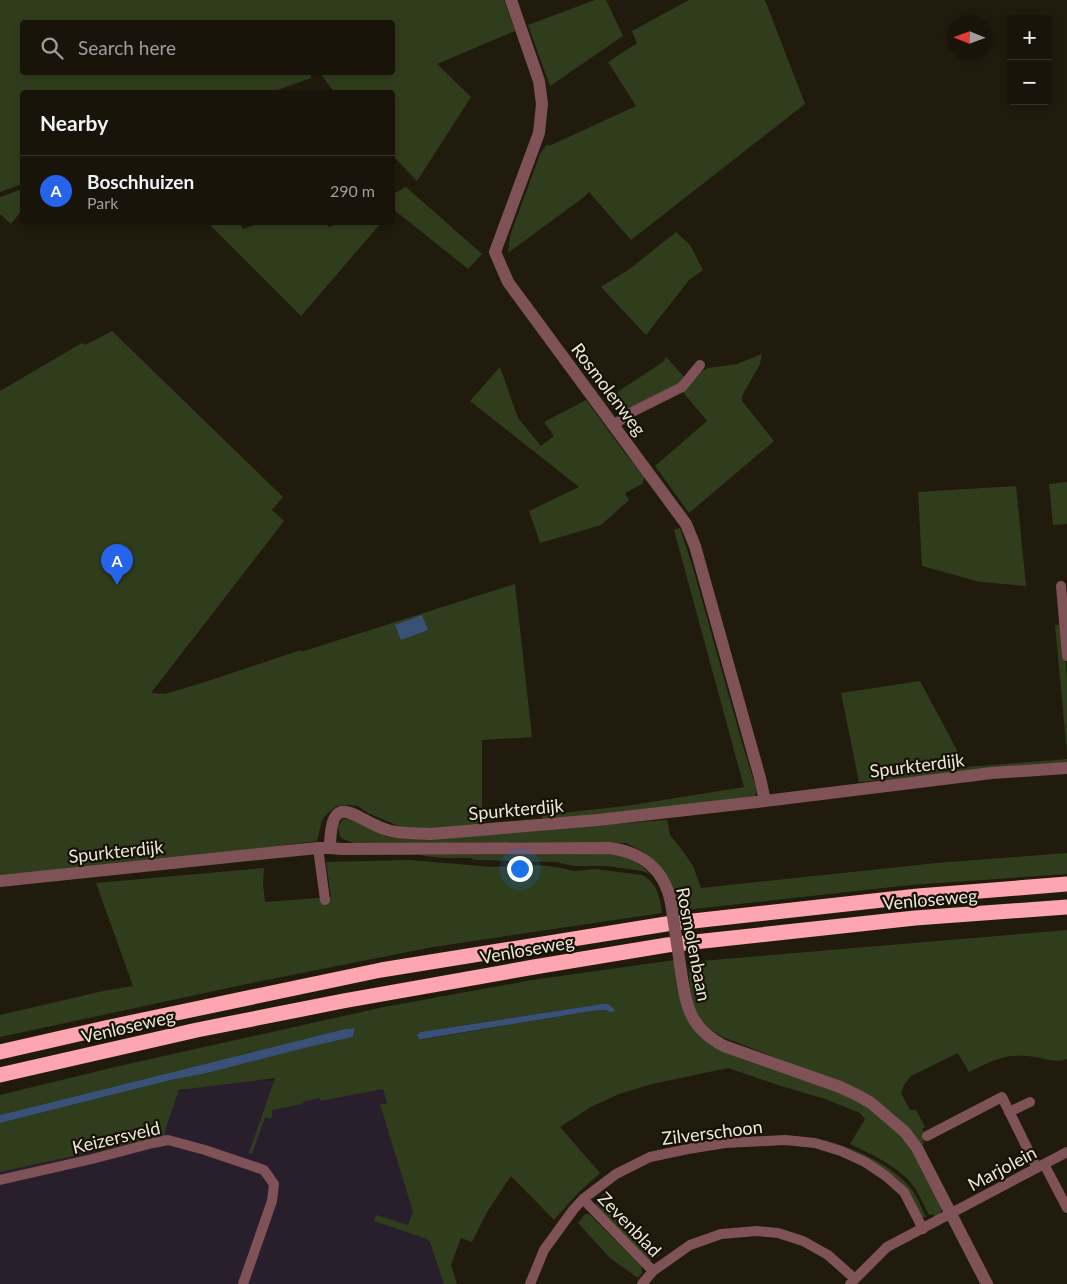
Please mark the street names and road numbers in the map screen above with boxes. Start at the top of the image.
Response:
street label: Rosmolenweg [567,338,651,440]
street label: Spurkterdijk [868,748,967,782]
street label: Spurkterdijk [468,794,565,824]
street label: Spurkterdijk [67,835,165,867]
street label: Venloseweg [882,884,978,914]
street label: Rosmolenbaan [672,885,716,1003]
street label: Venloseweg [478,930,576,968]
street label: Venloseweg [79,1005,177,1047]
street label: Zilverschoon [660,1115,764,1149]
street label: Keizersveld [70,1116,162,1158]
street label: Marjolein [964,1141,1040,1195]
street label: Zevenblad [594,1187,666,1261]

